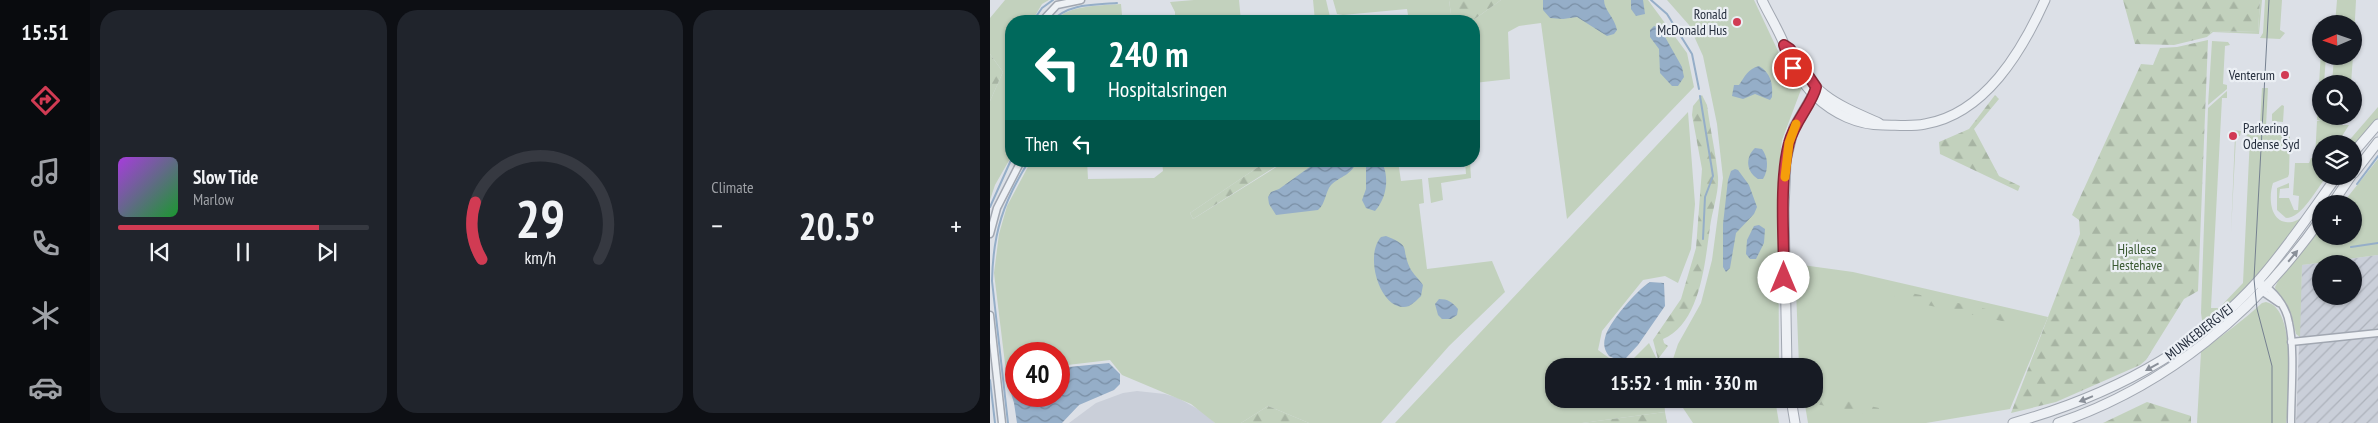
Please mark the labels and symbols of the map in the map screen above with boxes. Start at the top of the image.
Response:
place label: Ronald McDonald Hus [1657,5,1727,39]
north arrow [2312,15,2362,65]
marker: Ronald McDonald Hus [1731,16,1743,28]
pin [1772,47,1814,89]
place label: Venterum [2228,66,2275,84]
marker: Venterum [2279,69,2291,81]
place label: Parkering Odense Syd [2243,119,2299,153]
marker: Parkering Odense Syd [2227,130,2239,142]
park label: Hjallese Hestehave [2112,240,2162,274]
one-way arrow [2288,250,2299,263]
position arrow [1757,251,1809,303]
street label: MUNKEBJERGVEJ [2161,300,2237,364]
speed limit sign: 40 [1005,342,1070,407]
one-way arrow [2145,362,2159,371]
one-way arrow [2078,396,2093,403]

